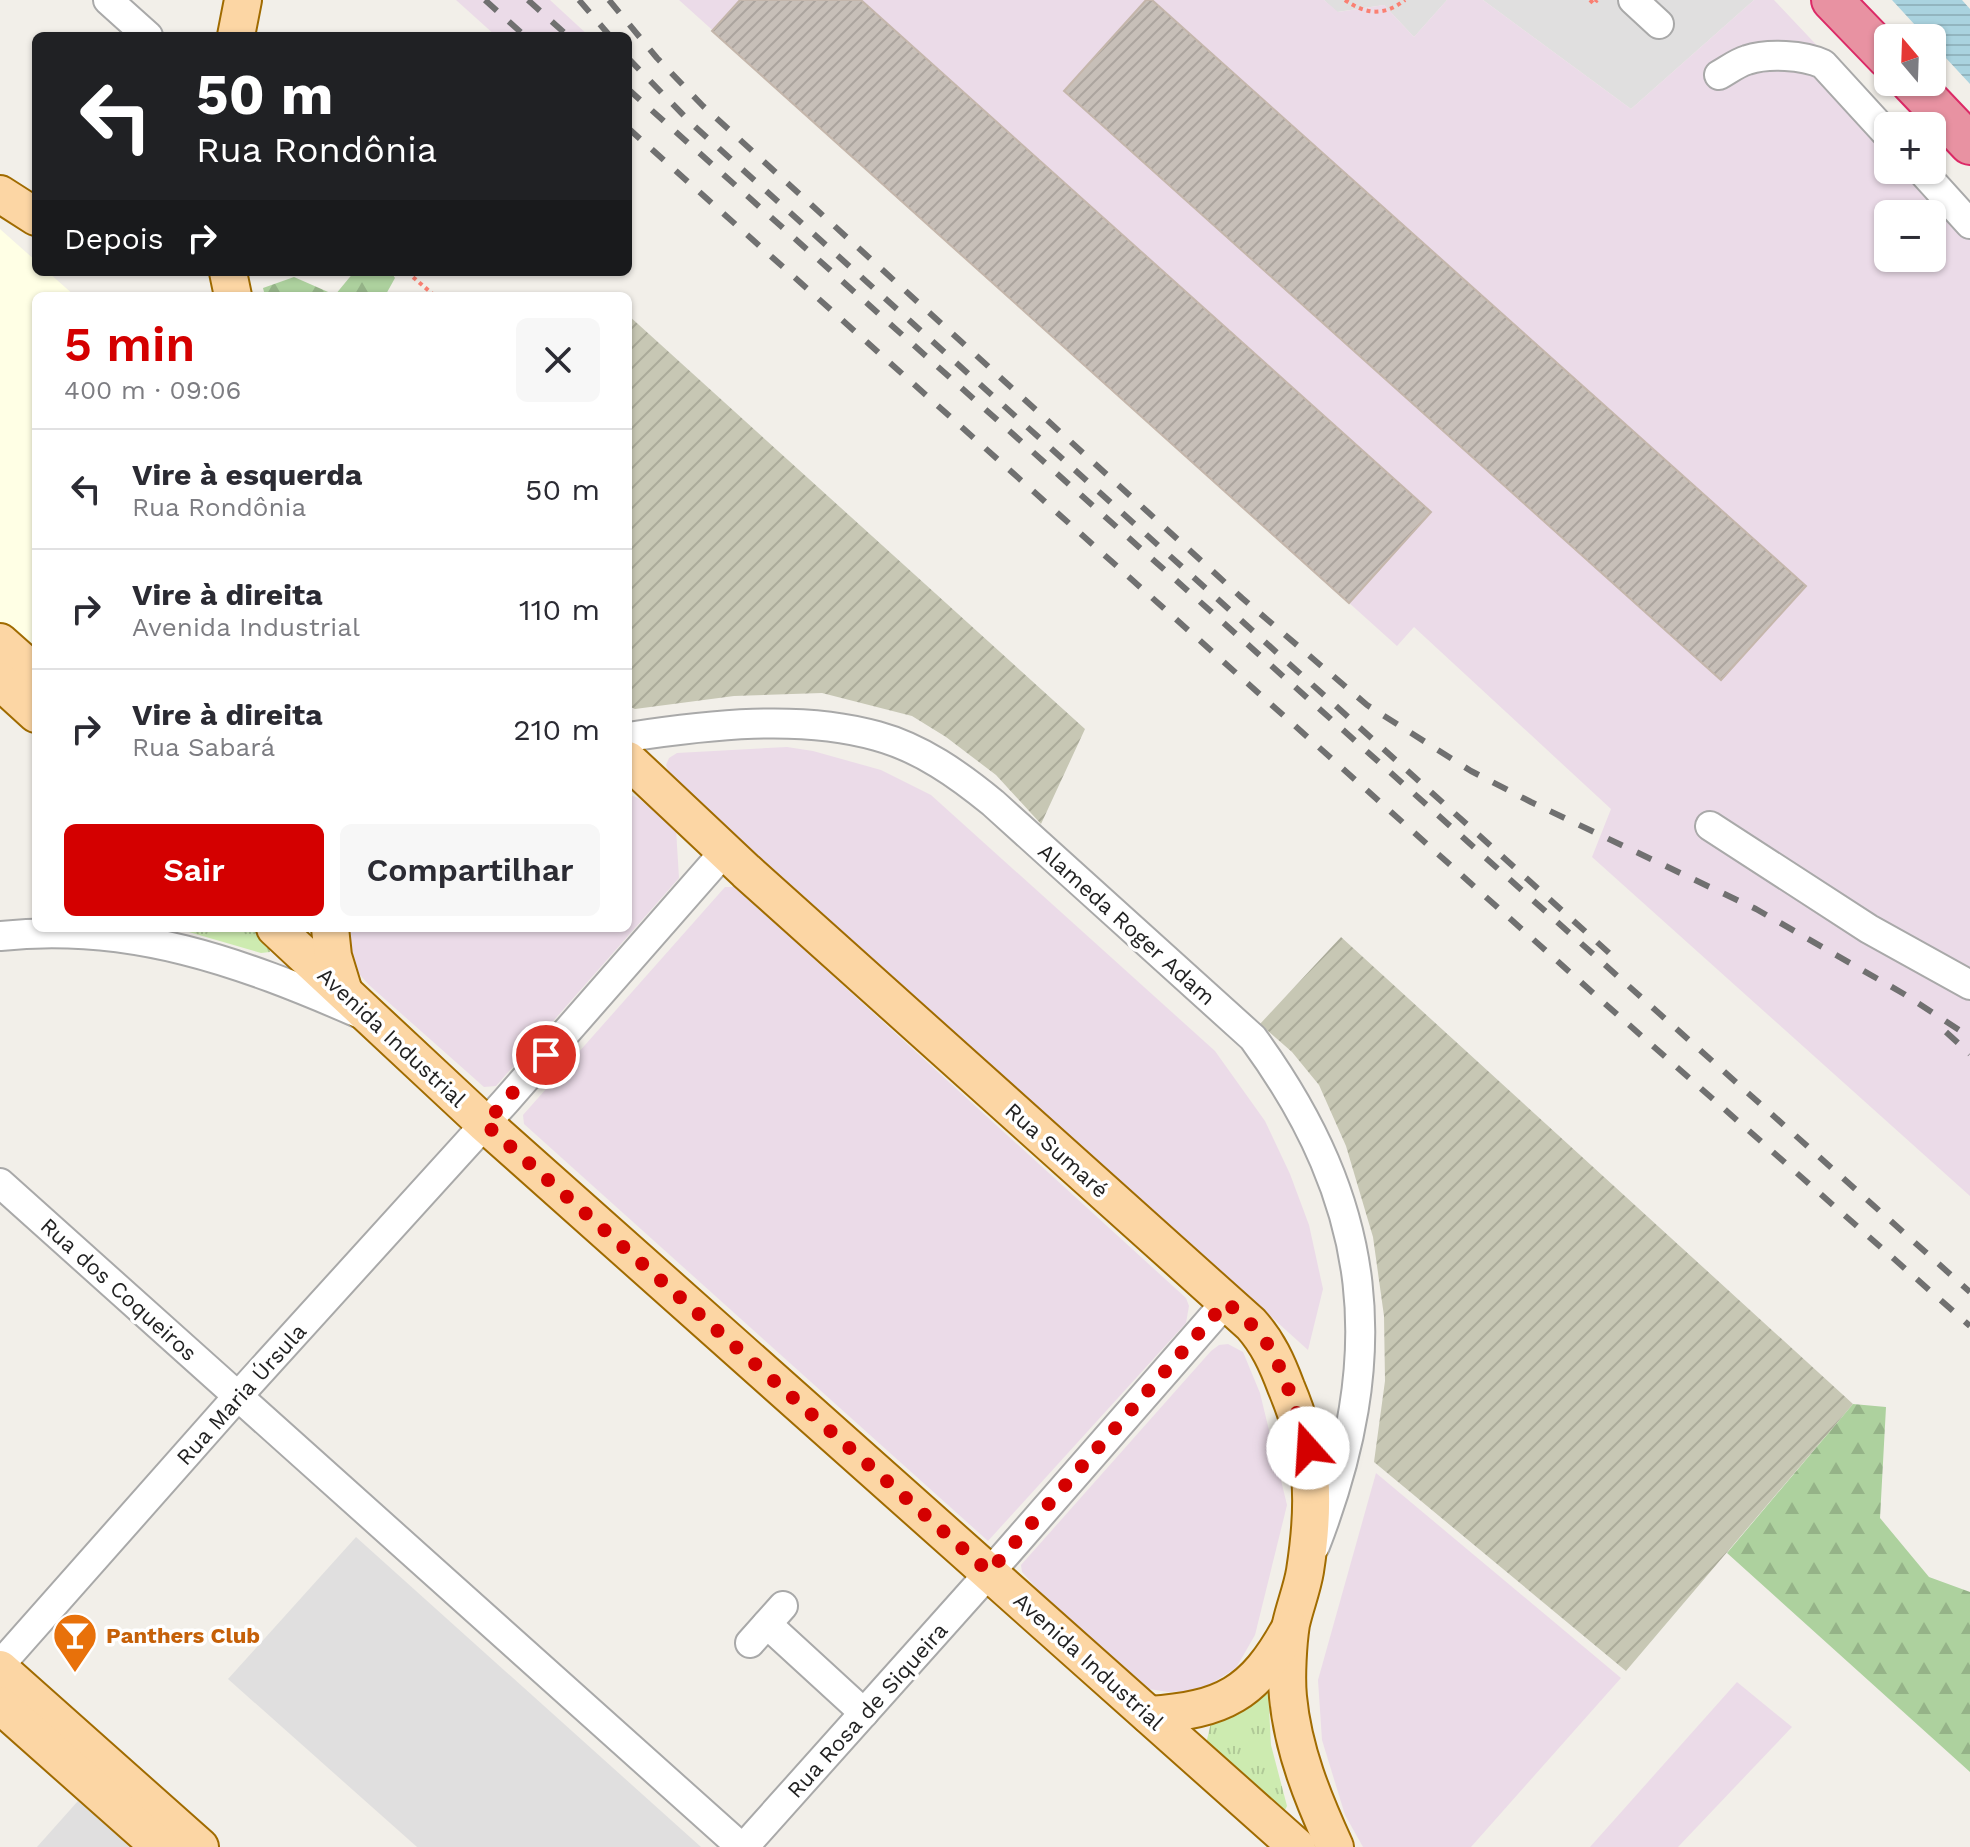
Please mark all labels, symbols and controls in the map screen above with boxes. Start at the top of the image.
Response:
north arrow [1874,24,1946,96]
map controls [1874,24,1946,272]
text: 50 m [196,62,333,128]
icon: left [64,64,168,168]
button: + [1874,112,1946,184]
text: Rua Rondônia [196,129,437,171]
button: − [1874,200,1946,272]
icon: right [180,216,224,260]
text: Depois [64,221,164,256]
text: 5 min [64,316,195,373]
button: close [516,318,600,402]
text: 400 m · 09:06 [64,375,241,405]
text: Vire à esquerda [132,457,362,492]
icon: left [64,467,108,511]
text: 50 m [525,472,600,507]
text: Rua Rondônia [132,492,306,522]
text: Vire à direita [132,577,323,612]
icon: right [64,587,108,631]
text: 110 m [519,592,600,627]
text: Avenida Industrial [132,612,360,642]
text: Vire à direita [132,697,323,732]
icon: right [64,707,108,751]
text: 210 m [513,712,600,747]
text: Rua Sabará [132,732,275,762]
button: Sair [64,824,324,916]
button: Compartilhar [340,824,600,916]
street label: Alameda Roger Adam [1033,838,1220,1010]
street label: Avenida Industrial [313,962,471,1112]
pin [512,1021,580,1089]
icon: arrive [524,1033,568,1077]
street label: Rua Sumaré [1000,1098,1113,1203]
street label: Rua dos Coqueiros [36,1213,202,1366]
street label: Rua Maria Úrsula [171,1319,311,1470]
position arrow [1266,1406,1350,1490]
street label: Avenida Industrial [1009,1588,1169,1735]
bar icon: Panthers Club [51,1611,99,1674]
street label: Rua Rosa de Siqueira [782,1618,953,1803]
place label: Panthers Club [106,1623,260,1648]

